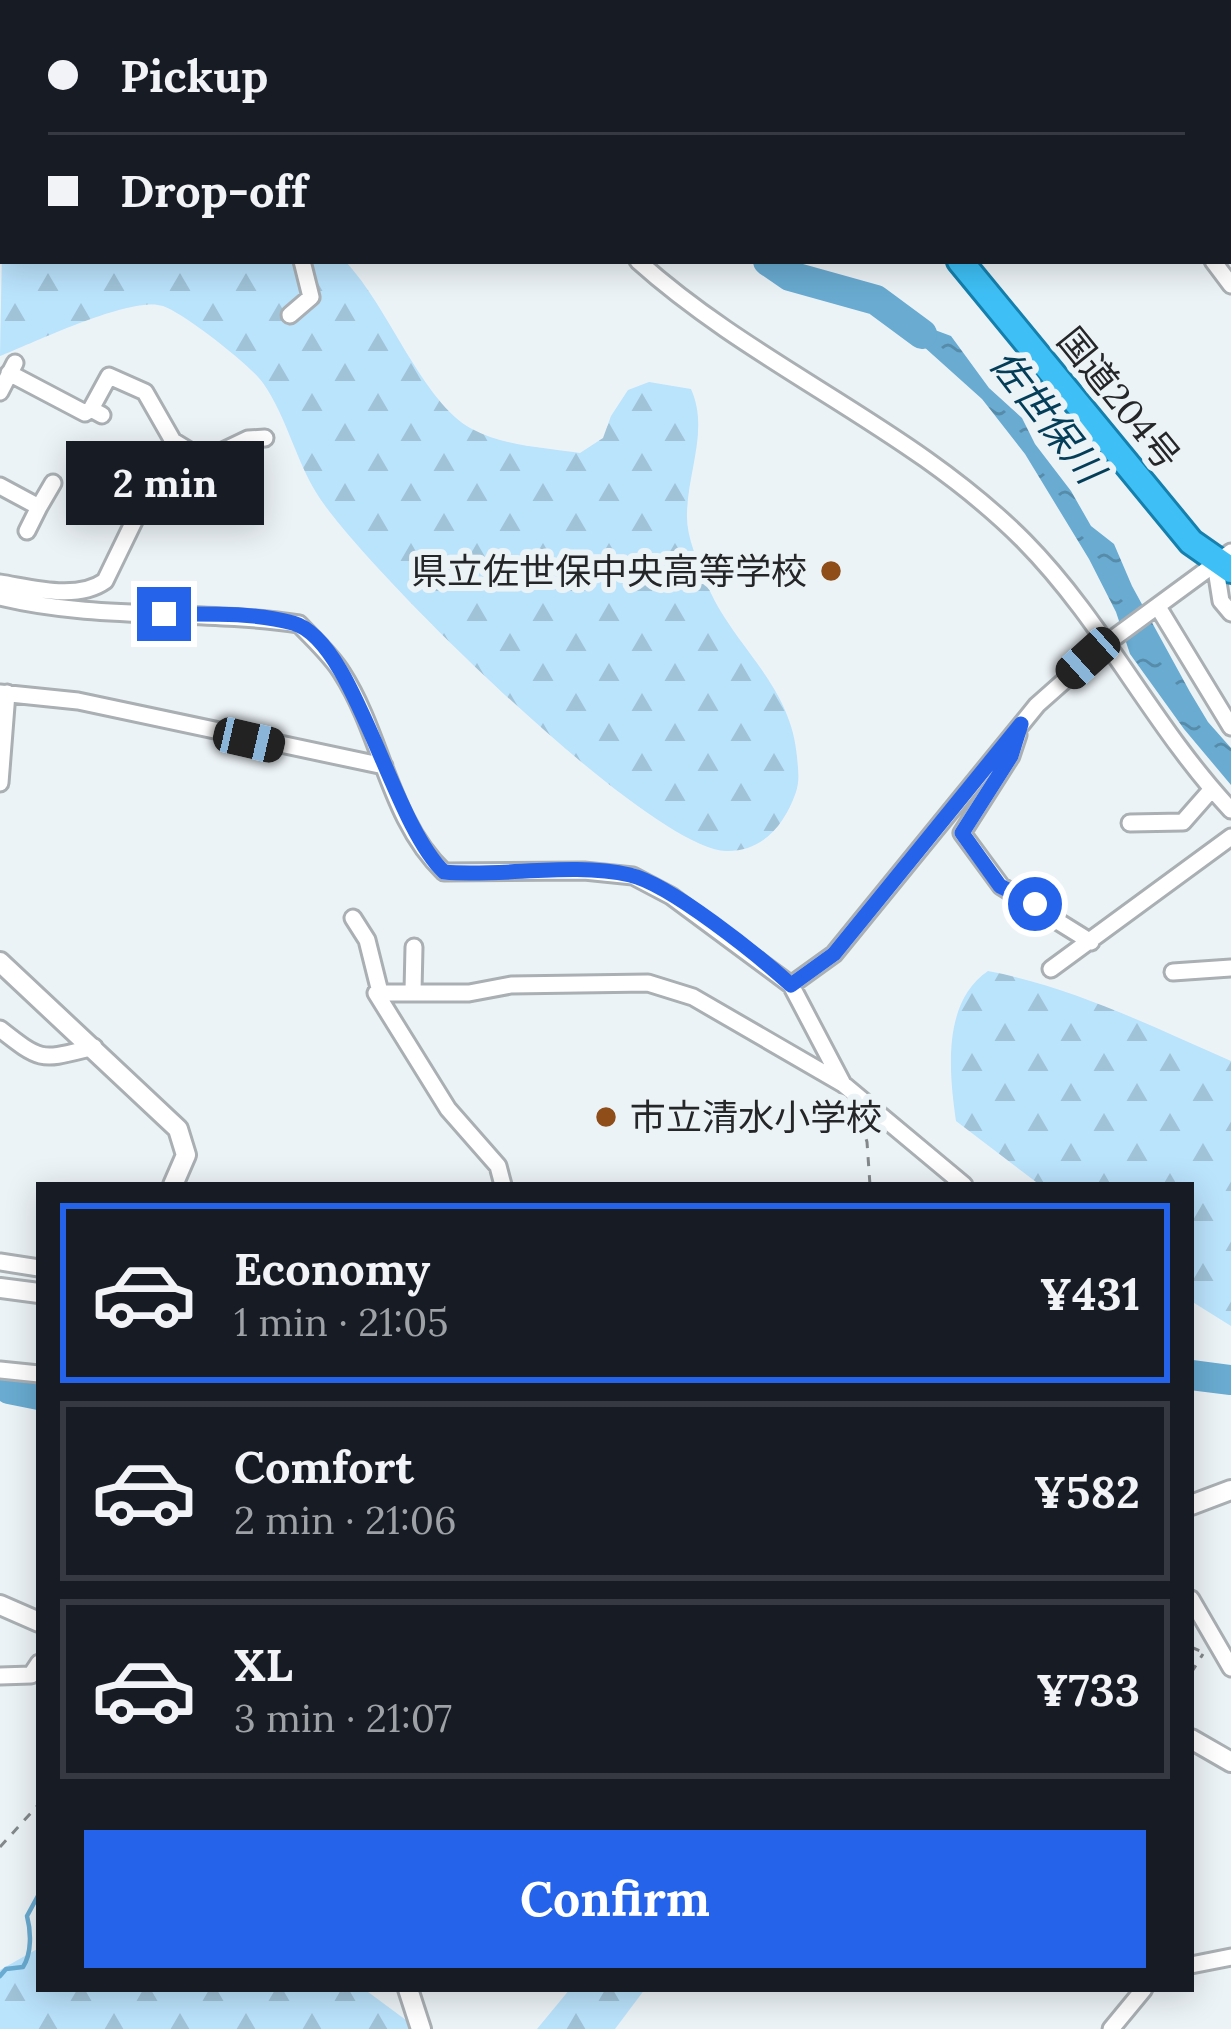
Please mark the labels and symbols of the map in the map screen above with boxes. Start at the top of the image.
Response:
street label: 国道204号 [1048,318,1190,478]
water label: 佐世保川 [979,339,1117,496]
callout: 2 min [65,440,263,524]
place label: 県立佐世保中央高等学校 [411,548,807,594]
marker: 県立佐世保中央高等学校 [818,558,844,584]
route end [137,587,191,641]
car [1049,621,1127,695]
car [210,714,288,766]
route start [1008,877,1062,931]
place label: 市立清水小学校 [630,1094,882,1140]
marker: 市立清水小学校 [593,1104,619,1130]

